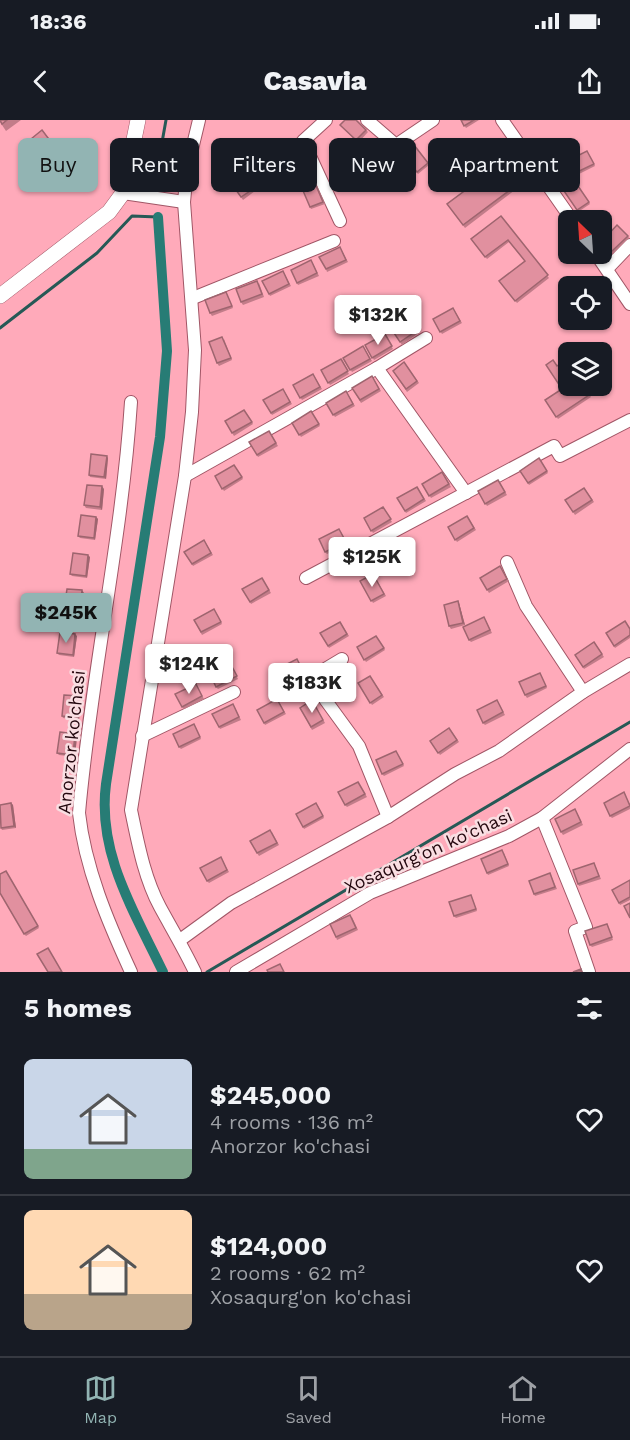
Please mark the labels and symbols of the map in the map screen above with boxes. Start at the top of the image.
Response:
north arrow [558,210,612,264]
pin: $132K [336,295,420,346]
pin: $125K [330,537,414,588]
pin: $245K [24,593,108,644]
pin: $124K [147,644,231,695]
pin: $183K [270,663,354,714]
street label: Anorzor ko'chasi [53,669,89,815]
street label: Xosaqurg'on ko'chasi [341,805,515,897]

